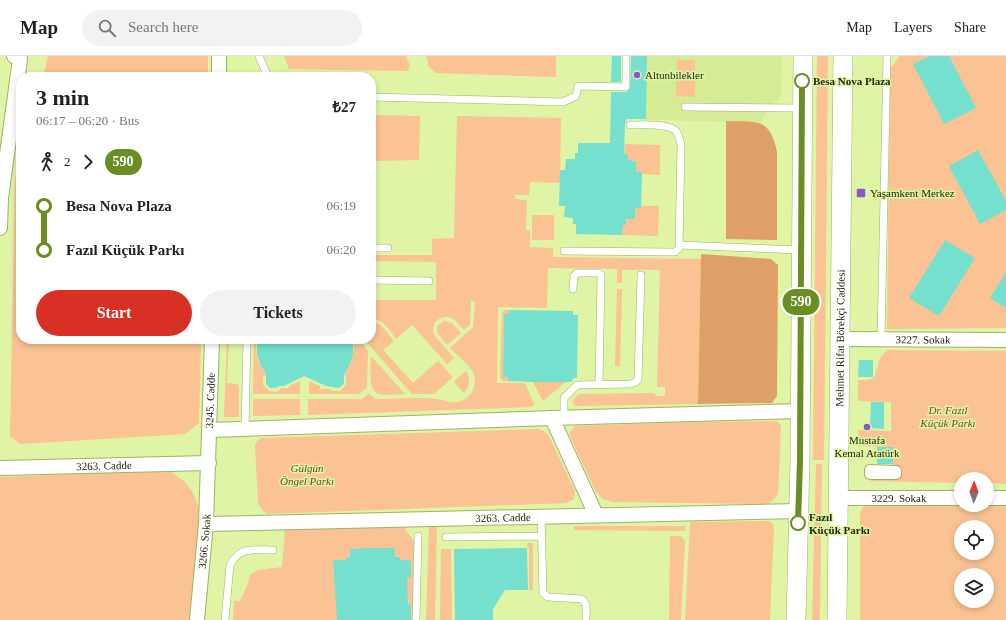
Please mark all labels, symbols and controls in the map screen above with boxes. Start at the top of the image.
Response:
search box [82,10,362,46]
text: Map [20,17,58,38]
icon: search [96,17,118,39]
text: Search here [128,19,198,35]
text: Map [846,20,872,35]
text: Layers [894,20,932,35]
text: Share [954,20,986,35]
place label: Altunbilekler [645,69,704,81]
marker: Altunbilekler [632,70,642,80]
marker: Besa Nova Plaza [794,73,810,89]
place label: Besa Nova Plaza [813,75,891,87]
text: 3 min [36,85,89,110]
text: ₺27 [332,99,356,115]
text: 06:17 – 06:20 · Bus [36,113,139,128]
icon: walk [36,151,58,173]
icon: forward [77,151,99,173]
text: 2 [64,154,71,169]
text: 590 [113,154,134,169]
marker: Yaşamkent Merkez [855,187,867,199]
place label: Yaşamkent Merkez [870,187,955,199]
text: Besa Nova Plaza [66,198,172,214]
text: 06:19 [326,198,356,213]
text: Fazıl Küçük Parkı [66,242,184,258]
text: 06:20 [326,242,356,257]
street label: Mehmet Rifat Börekçi Caddesi [833,269,847,407]
line badge: 590 [778,289,824,315]
button: Start [36,290,192,336]
button: Tickets [200,290,356,336]
text: 590 [791,294,812,309]
street label: 3227. Sokak [895,333,951,346]
street label: 3245. Cadde [203,372,217,428]
park label: Dr. Fazıl Küçük Parkı [919,404,976,429]
marker: Mustafa Kemal Atatürk [862,422,872,432]
place label: Mustafa Kemal Atatürk [834,434,900,459]
street label: 3263. Cadde [76,459,132,472]
park label: Gülgün Öngel Parkı [280,462,334,487]
north arrow [954,472,994,512]
map controls [954,472,994,608]
street label: 3229. Sokak [871,492,927,504]
street label: 3263. Cadde [475,511,531,524]
place label: Fazıl Küçük Parkı [809,511,870,536]
street label: 3266. Sokak [196,513,212,569]
marker: Fazıl Küçük Parkı [790,515,806,531]
button: locate [954,520,994,560]
button: layers [954,568,994,608]

